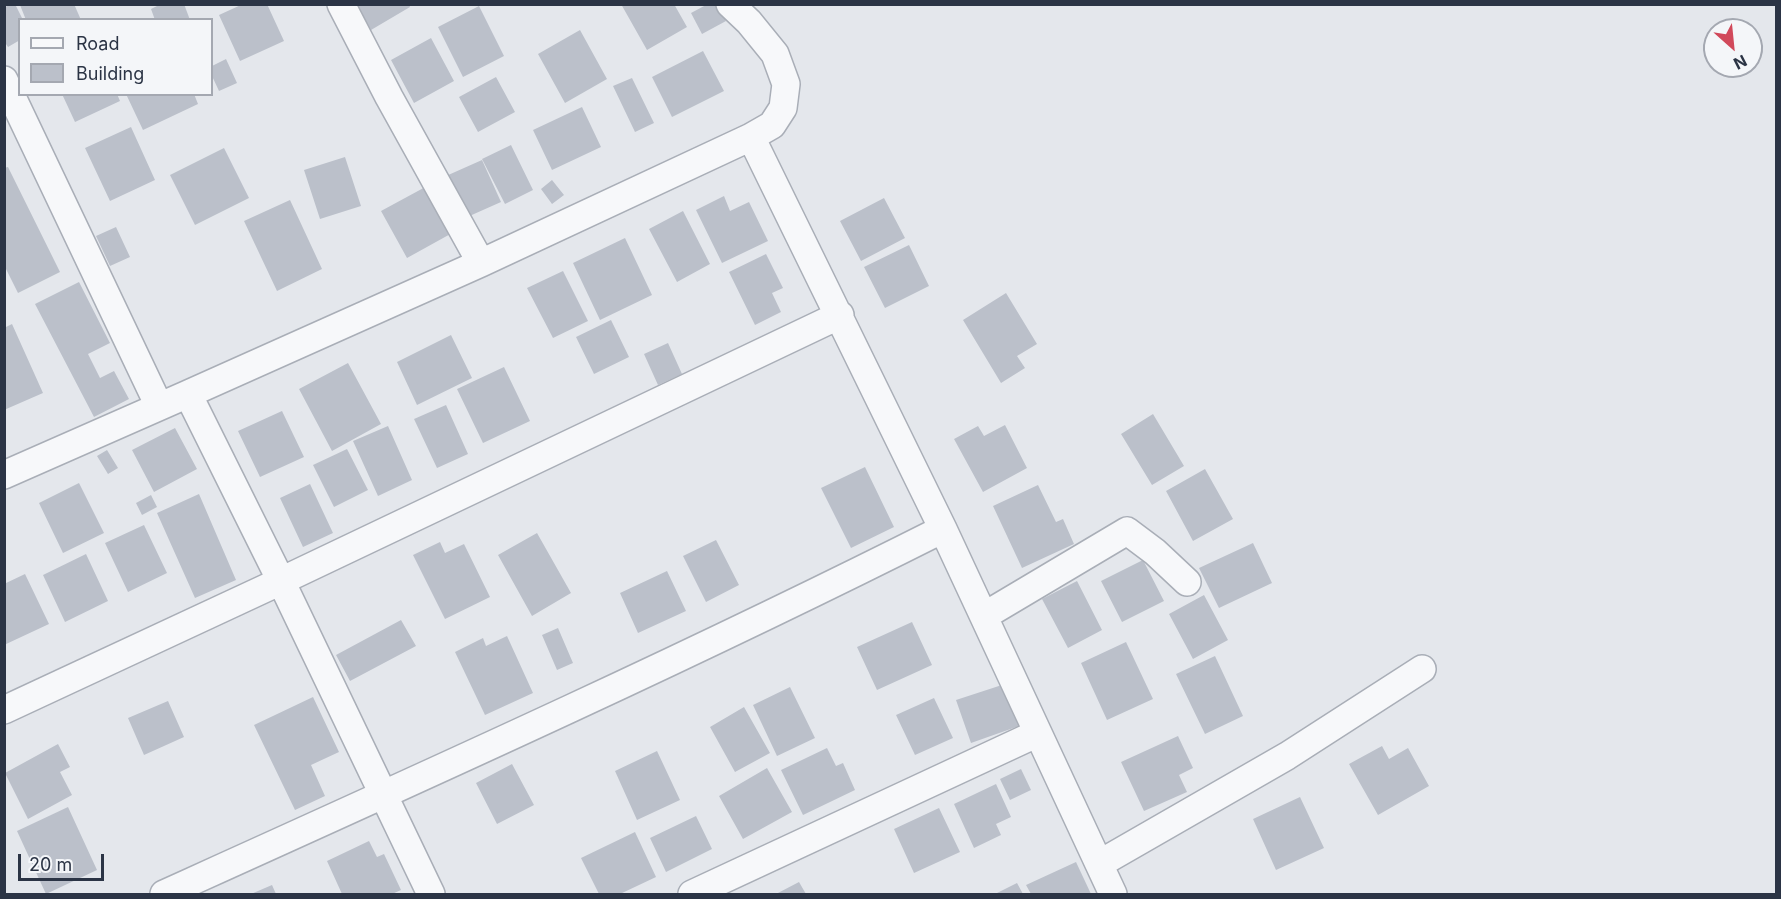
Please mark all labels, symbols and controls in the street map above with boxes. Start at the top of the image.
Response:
legend [18,18,213,96]
north arrow [1703,18,1763,78]
text: Road [76,33,119,54]
text: N [1730,51,1750,74]
text: Building [76,63,144,84]
scale bar [21,842,106,880]
text: 20 m [29,854,72,875]

